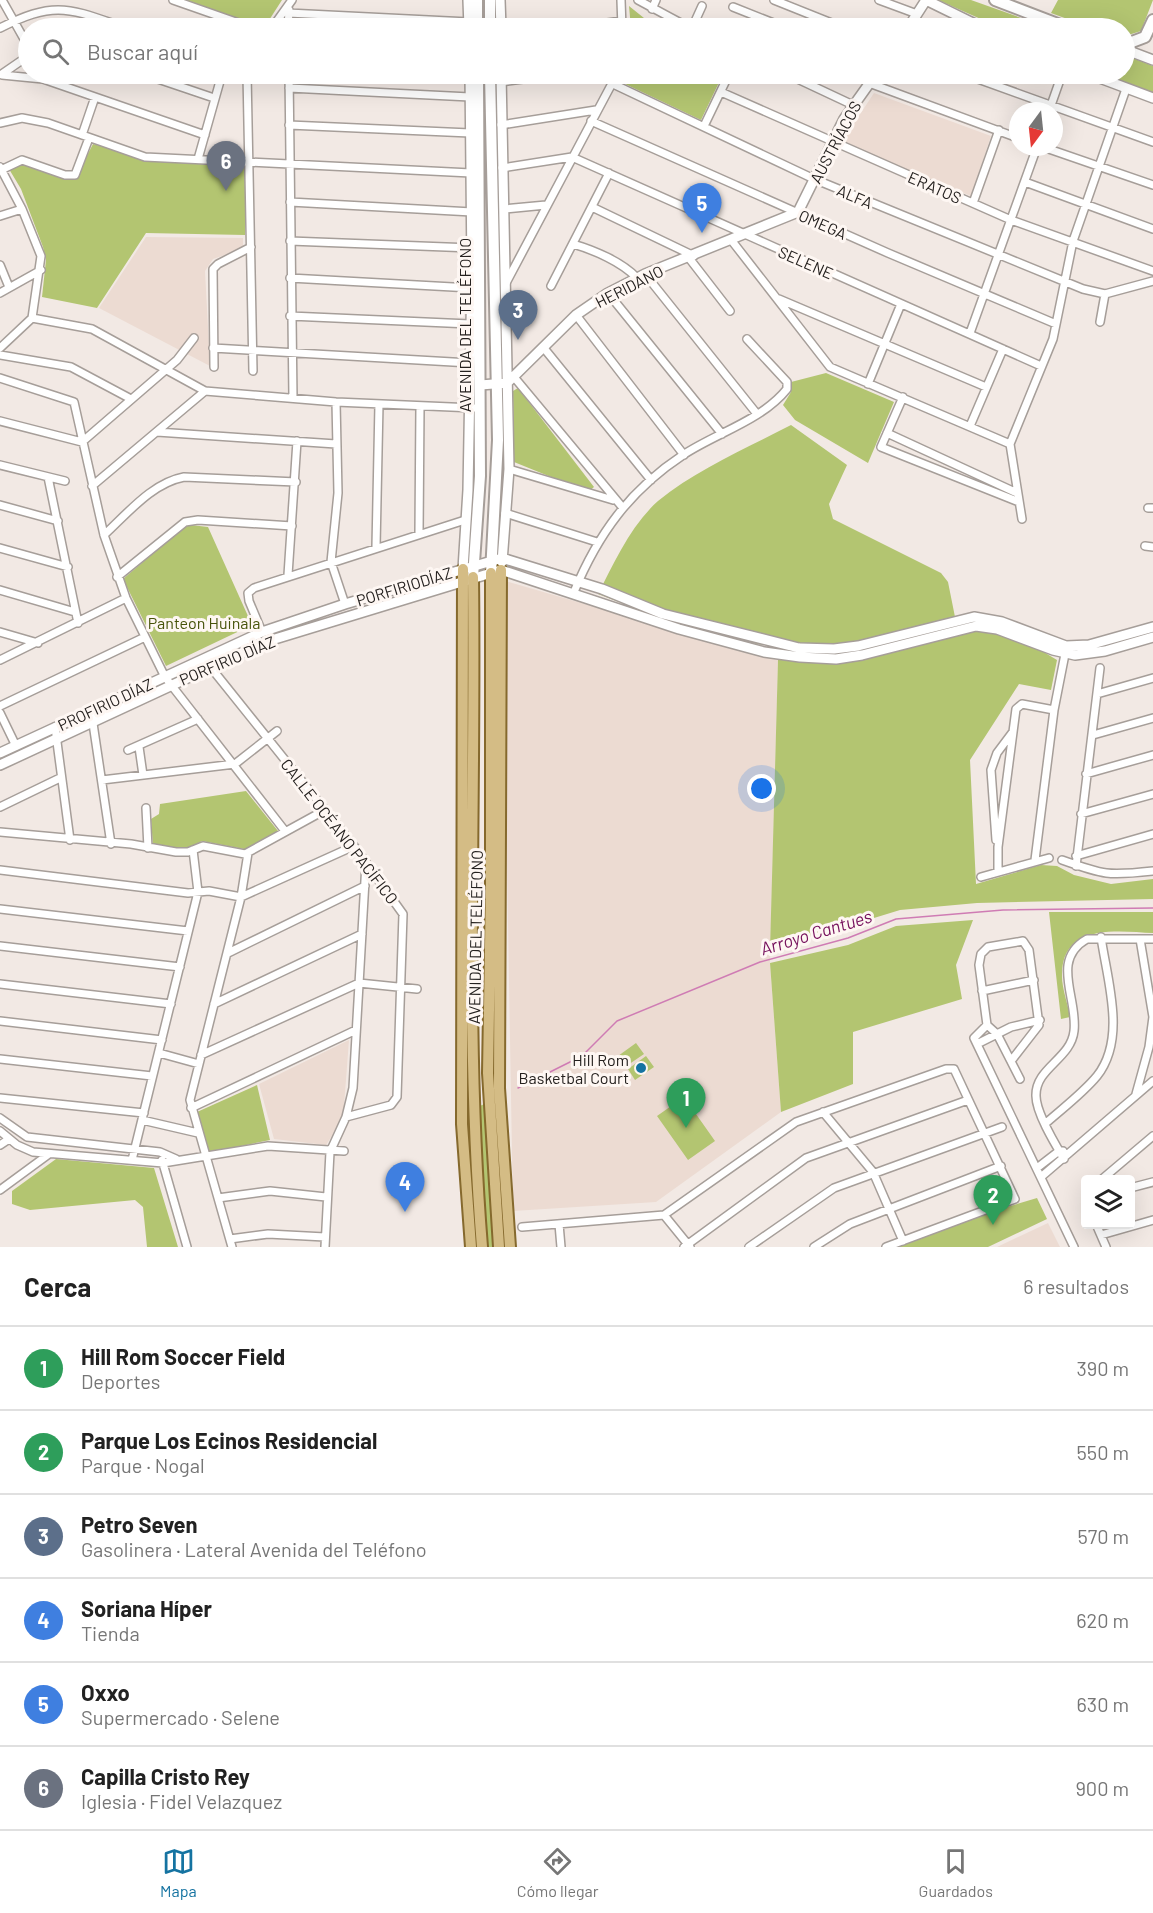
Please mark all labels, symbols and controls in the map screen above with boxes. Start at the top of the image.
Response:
search box [18,18,1135,84]
icon: search [39,35,72,68]
text: Buscar aquí [87,38,198,64]
street label: AUSTRÍACOS [805,98,865,186]
north arrow [1009,102,1063,156]
pin: 6 [206,142,246,191]
street label: ERATOS [905,167,965,207]
street label: ALFA [834,180,876,212]
pin: 5 [682,184,722,233]
street label: OMEGA [796,205,850,243]
street label: AVENIDA DEL TELÉFONO [455,238,474,412]
street label: SELENE [776,242,836,282]
street label: HERIDANO [592,261,666,311]
pin: 3 [498,290,538,340]
street label: PORFIRIODÍAZ [354,562,454,610]
park label: Panteon Huinala [148,613,260,632]
street label: PORFIRIO DÍAZ [176,631,278,689]
street label: PROFIRIO DÍAZ [55,674,155,734]
street label: CALLE OCÉANO PACÍFICO [277,755,403,907]
your location [747,774,776,803]
street label: AVENIDA DEL TELÉFONO [464,850,486,1024]
water label: Arroyo Cantues [757,905,875,959]
place label: Hill Rom Basketbal Court [519,1050,629,1087]
marker: Hill Rom Basketbal Court [634,1061,648,1075]
pin: 1 [666,1078,706,1128]
pin: 4 [386,1162,424,1212]
map controls [1081,1175,1135,1229]
button: layers [1081,1175,1135,1229]
pin: 2 [974,1176,1012,1225]
text: Cerca [24,1271,91,1302]
text: 6 resultados [1023,1274,1129,1298]
text: Hill Rom Soccer Field [81,1343,285,1369]
text: 1 [40,1356,47,1380]
text: 390 m [1076,1356,1129,1380]
text: Deportes [81,1369,160,1393]
text: Parque Los Ecinos Residencial [81,1427,377,1453]
text: 2 [38,1440,49,1464]
text: 550 m [1077,1440,1129,1464]
text: Parque · Nogal [81,1453,205,1477]
text: Petro Seven [81,1511,198,1537]
text: 3 [38,1524,49,1548]
text: 570 m [1077,1524,1129,1548]
text: Gasolinera · Lateral Avenida del Teléfono [81,1537,427,1561]
text: Soriana Híper [81,1595,212,1621]
text: 4 [37,1608,50,1632]
text: 620 m [1076,1608,1129,1632]
text: Tienda [81,1621,140,1645]
text: Oxxo [81,1679,130,1705]
text: 5 [38,1692,49,1716]
text: 630 m [1077,1692,1129,1716]
text: Supermercado · Selene [81,1705,280,1729]
text: Capilla Cristo Rey [81,1763,250,1789]
text: 6 [38,1776,49,1800]
text: 900 m [1075,1776,1129,1800]
text: Iglesia · Fidel Velazquez [81,1789,282,1813]
tab: Mapa [160,1845,197,1900]
tab: Cómo llegar [517,1845,599,1900]
tab: Guardados [919,1845,993,1900]

